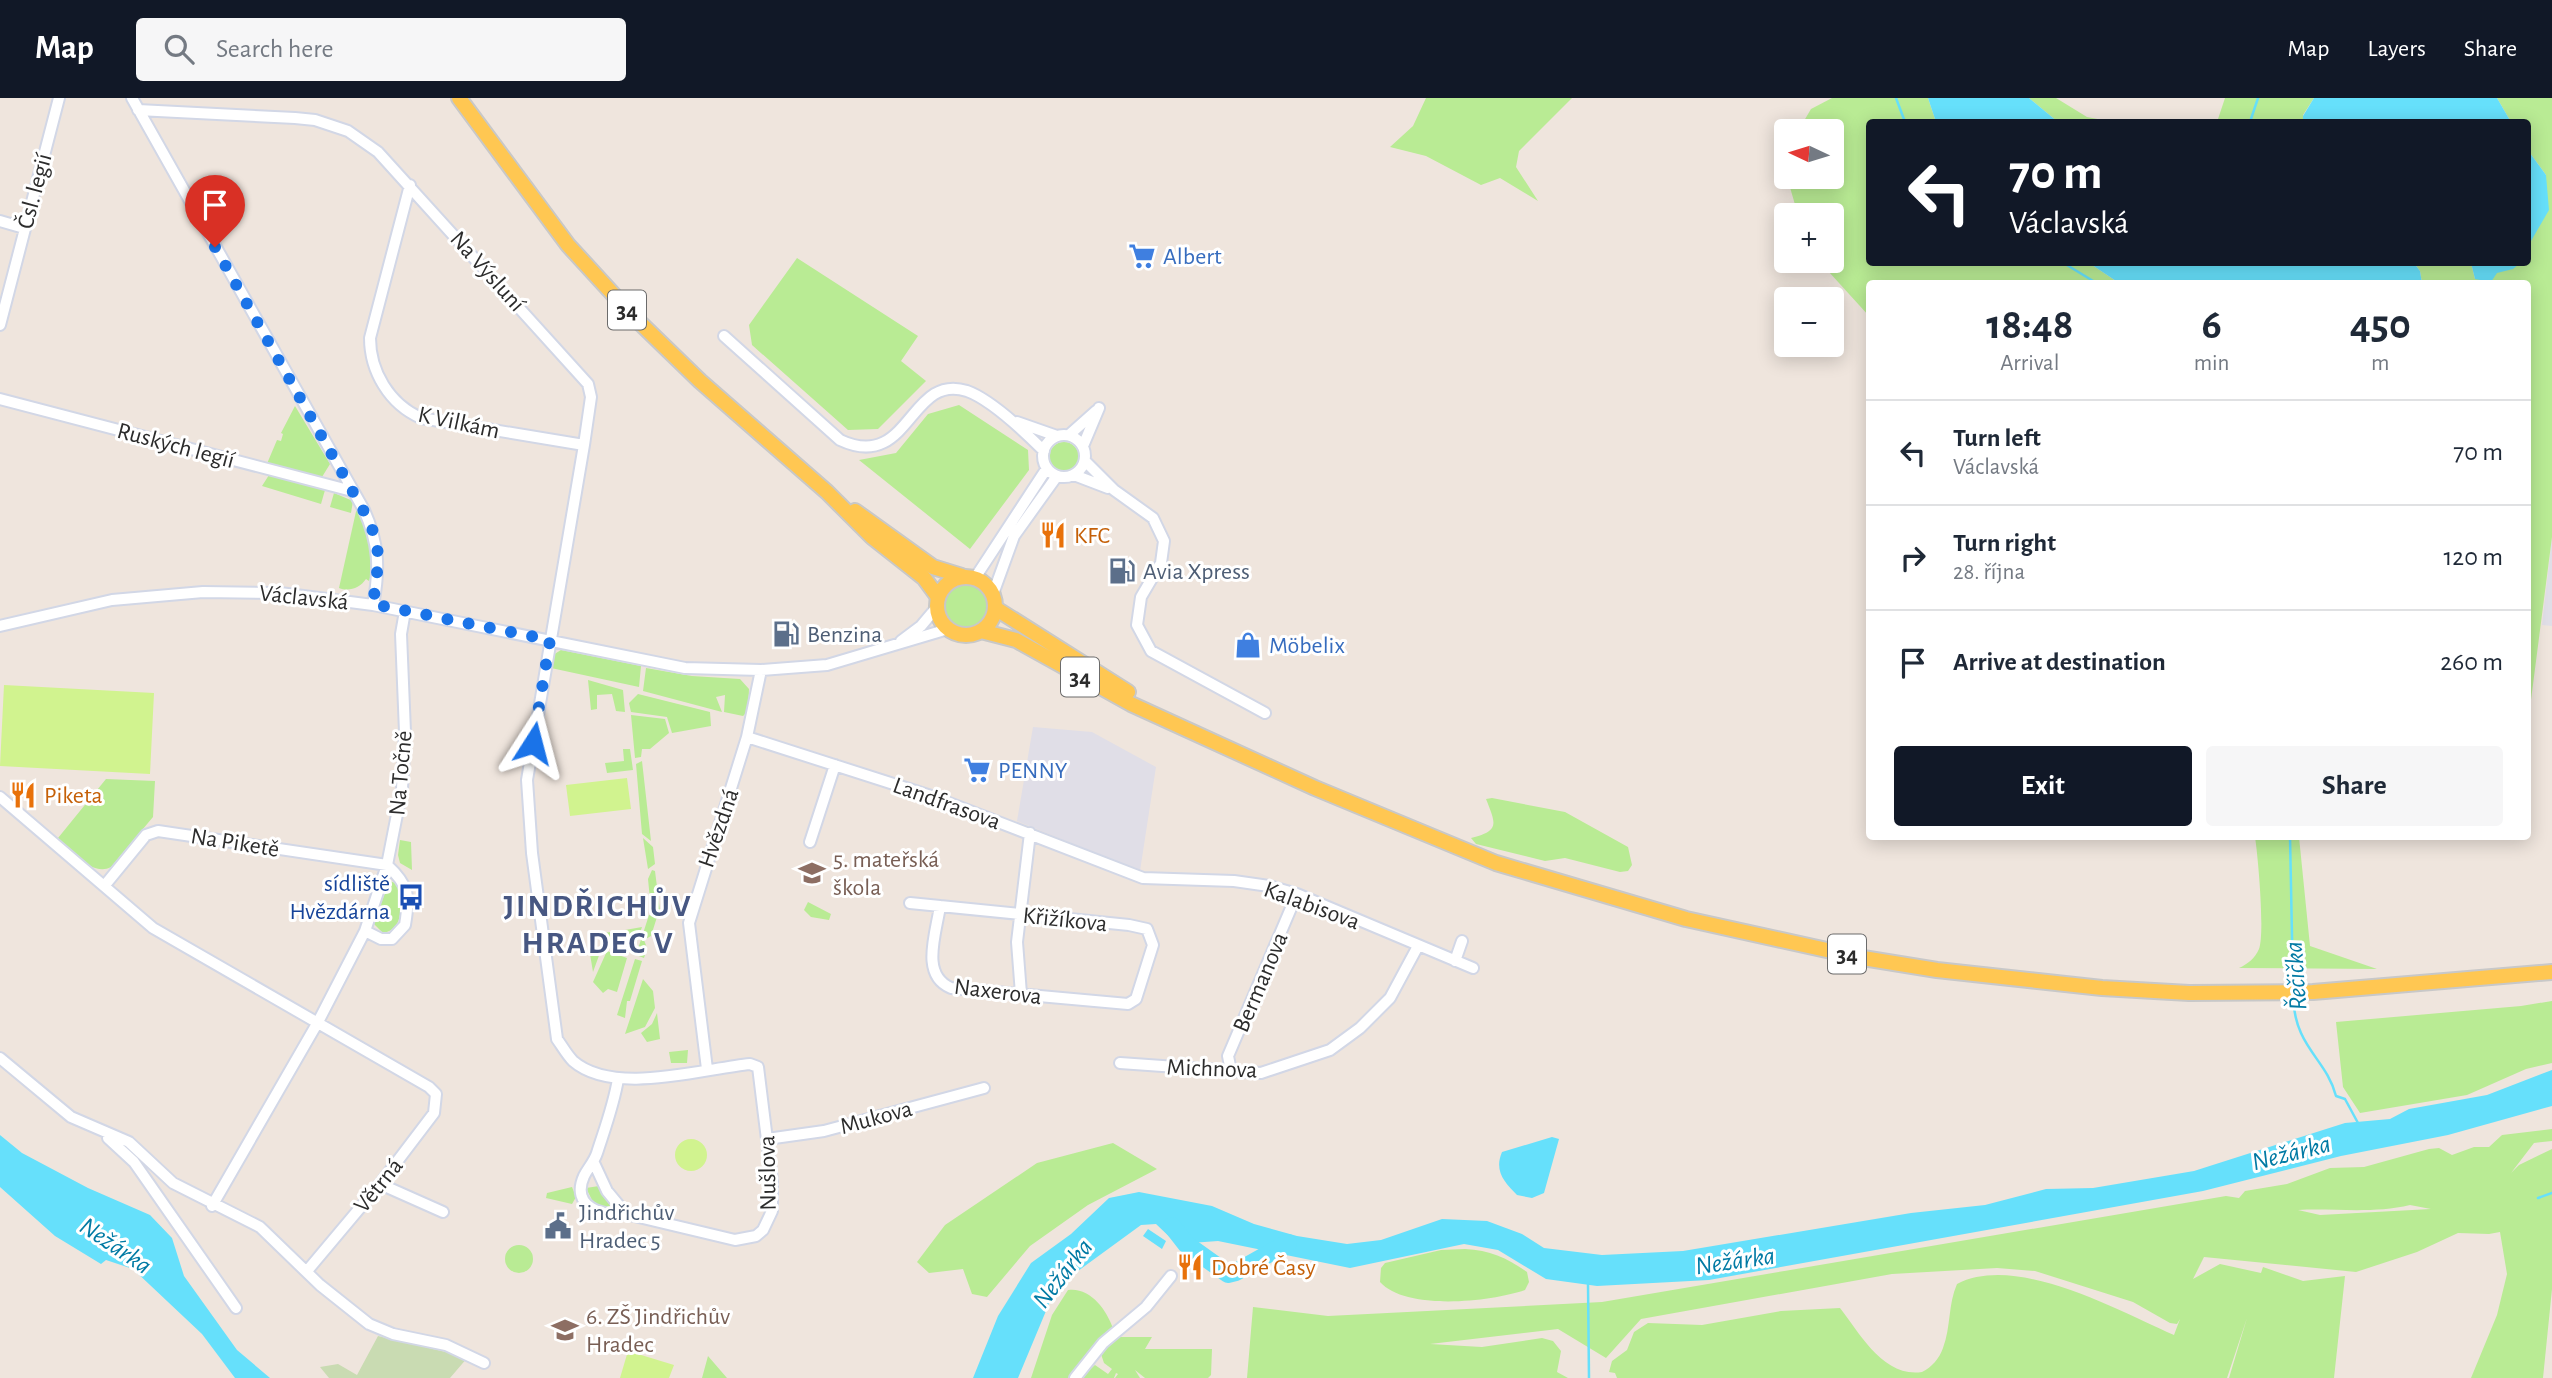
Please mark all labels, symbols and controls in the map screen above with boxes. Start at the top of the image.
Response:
search box [136,18,626,81]
icon: search [160,30,198,68]
text: Map [35,32,94,65]
text: Search here [216,36,334,62]
text: Map [2287,37,2329,61]
text: Layers [2367,37,2426,61]
text: Share [2464,37,2517,61]
north arrow [1774,119,1844,189]
map controls [1774,119,1844,357]
icon: left [1894,147,1985,238]
text: 70 m [2009,149,2103,198]
street label: Čsl. legií [12,151,57,231]
pin [185,175,245,247]
icon: arrive [196,186,234,224]
button: + [1774,203,1844,273]
text: Václavská [2009,207,2129,239]
street label: Na Výsluní [445,227,529,317]
supermarket icon: Albert [1127,241,1157,271]
place label: Albert [1163,245,1222,269]
button: − [1774,287,1844,357]
road number: 34 [608,290,646,330]
text: 18:48 [1986,304,2073,346]
text: 6 [2201,304,2222,346]
text: 450 [2350,304,2411,346]
text: Arrival [2000,352,2059,375]
text: min [2194,352,2229,375]
text: m [2371,352,2389,375]
street label: K Vilkám [416,403,502,443]
street label: Ruských legií [114,419,237,473]
text: Turn left [1953,425,2041,451]
icon: left [1894,434,1932,472]
text: 70 m [2453,439,2503,465]
text: Václavská [1953,456,2039,479]
restaurant icon: KFC [1038,520,1068,550]
place label: KFC [1074,524,1110,548]
text: Turn right [1953,530,2056,556]
icon: right [1894,539,1932,577]
text: 120 m [2443,544,2503,570]
fuel station icon: Avia Xpress [1107,556,1137,586]
place label: Avia Xpress [1143,560,1250,584]
text: 28. října [1953,561,2025,584]
street label: Václavská [258,581,350,615]
fuel station icon: Benzina [771,619,801,649]
place label: Benzina [807,623,882,647]
shop icon: Möbelix [1233,630,1263,660]
place label: Möbelix [1269,634,1345,658]
icon: arrive [1894,644,1932,682]
text: Arrive at destination [1953,649,2166,675]
text: 260 m [2440,649,2503,675]
road number: 34 [1061,657,1099,696]
position arrow [496,706,570,780]
street label: Na Točně [385,730,417,817]
button: Exit [1894,746,2192,826]
button: Share [2206,746,2503,826]
supermarket icon: PENNY [962,755,992,785]
place label: PENNY [998,759,1068,783]
street label: Landfrasova [890,773,1004,834]
restaurant icon: Piketa [8,780,38,810]
place label: Piketa [44,784,103,808]
street label: Hvězdná [694,786,744,871]
street label: Na Piketě [189,824,281,862]
place label: 5. mateřská škola [833,848,939,900]
school or university icon: 5. mateřská škola [797,858,827,888]
place label: sídliště Hvězdárna [289,872,390,924]
street label: Kalabisova [1260,878,1363,934]
bus stop icon: sídliště Hvězdárna [396,882,426,912]
district label: JINDŘICHŮV HRADEC V [503,887,693,959]
street label: Křižíkova [1021,904,1108,936]
street label: Bermanova [1229,929,1293,1036]
road number: 34 [1828,934,1866,974]
water label: Řečička [2279,941,2311,1011]
street label: Naxerova [953,975,1043,1009]
street label: Michnova [1166,1055,1258,1083]
street label: Mukova [838,1097,915,1139]
water label: Nežárka [2249,1131,2333,1175]
street label: Nušlova [755,1135,781,1211]
street label: Větrná [350,1154,408,1217]
place label: Jindřichův Hradec 5 [579,1201,674,1253]
public building icon: Jindřichův Hradec 5 [543,1211,573,1241]
water label: Nežárka [75,1213,156,1279]
water label: Nežárka [1028,1234,1098,1313]
water label: Nežárka [1694,1243,1777,1279]
restaurant icon: Dobré Časy [1175,1252,1205,1282]
place label: Dobré Časy [1211,1255,1316,1280]
place label: 6. ZŠ Jindřichův Hradec [586,1304,730,1357]
school or university icon: 6. ZŠ Jindřichův Hradec [550,1315,580,1345]

